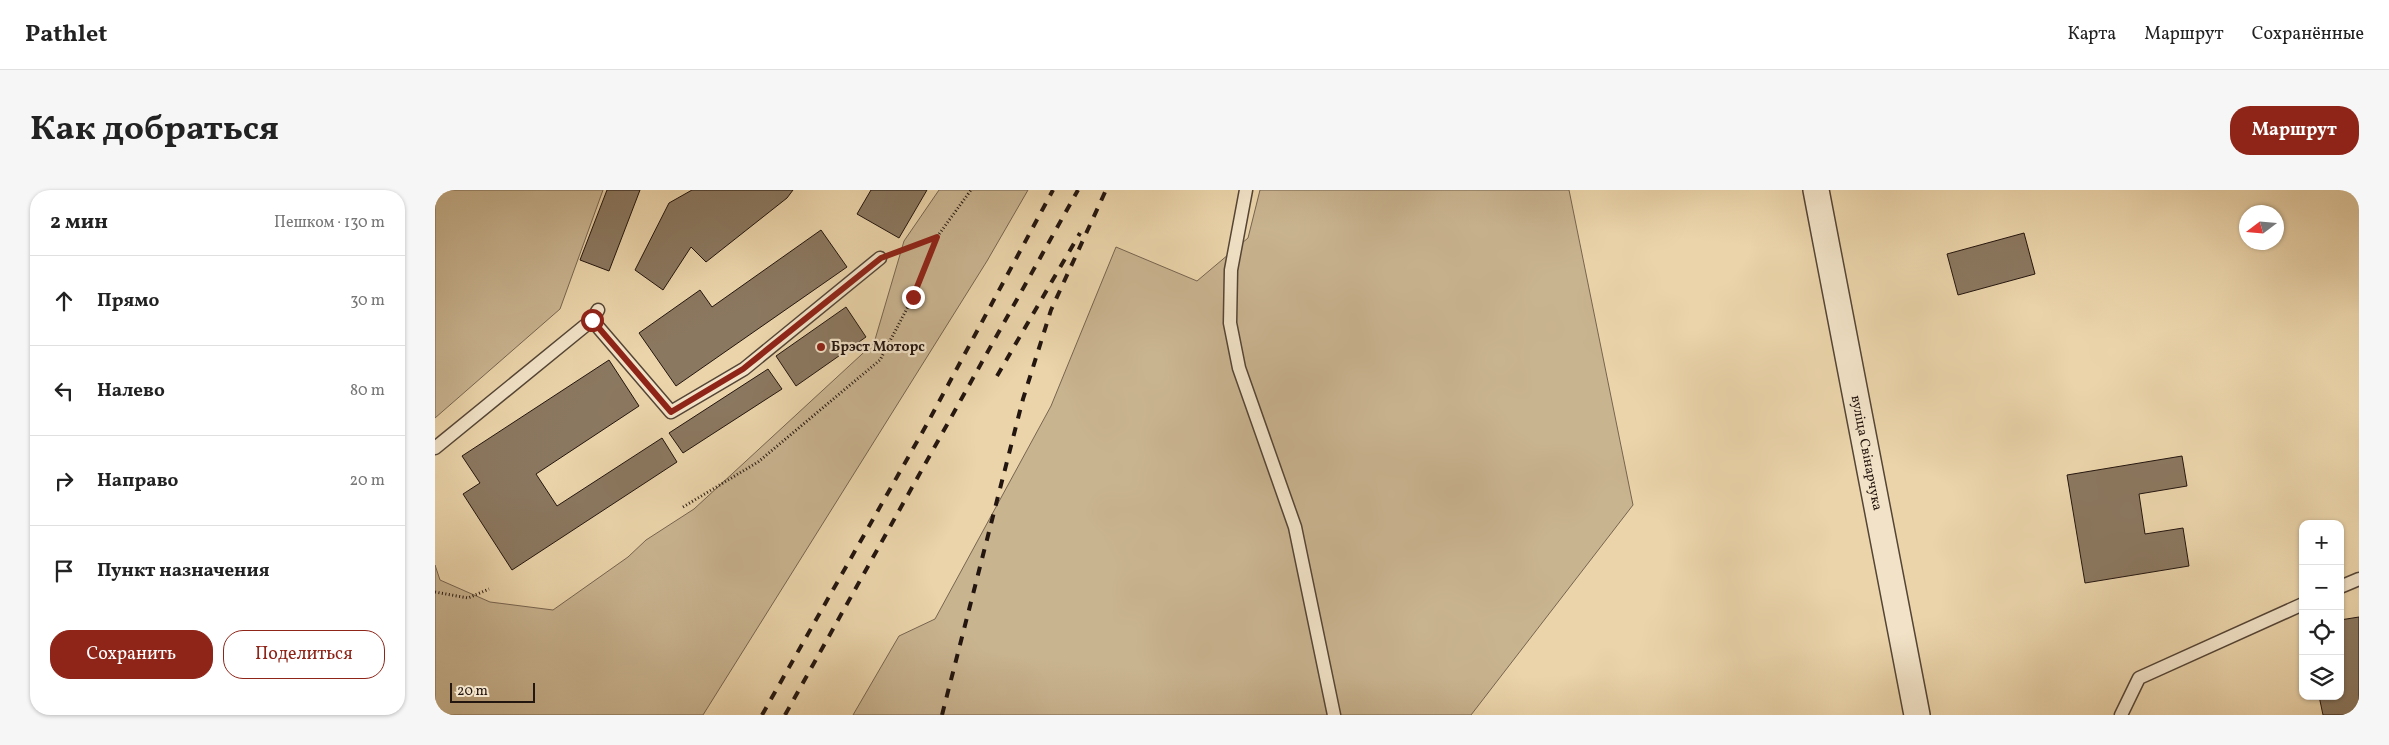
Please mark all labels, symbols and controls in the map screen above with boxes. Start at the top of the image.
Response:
text: Pathlet [25,18,107,52]
text: Карта [2067,22,2116,47]
text: Маршрут [2144,22,2224,47]
text: Сохранённые [2252,22,2364,47]
text: Как добраться [30,106,279,154]
button: Маршрут [2230,106,2359,155]
north arrow [2239,205,2284,250]
text: 2 мин [50,208,108,237]
text: Пешком · 130 m [274,212,385,234]
route end [902,286,925,309]
icon: ahead [50,287,78,315]
text: Прямо [97,288,159,314]
text: 30 m [350,290,385,312]
route start [581,309,604,332]
place label: Брэст Моторс [831,338,925,357]
marker: Брэст Моторс [815,341,827,353]
icon: left [50,377,78,405]
text: Налево [97,378,165,404]
text: 80 m [350,380,385,402]
street label: вуліца Свінарчука [1846,394,1886,512]
icon: right [50,467,78,495]
text: Направо [97,468,179,494]
text: 20 m [350,470,385,492]
map controls [2299,520,2344,700]
button: + [2299,520,2344,565]
icon: arrive [50,557,78,585]
text: Пункт назначения [97,558,270,584]
button: − [2299,565,2344,610]
button: locate [2299,610,2344,655]
button: Сохранить [50,630,213,679]
button: Поделиться [223,630,385,679]
button: layers [2299,655,2344,700]
scale bar [450,680,535,703]
text: 20 m [457,682,488,701]

